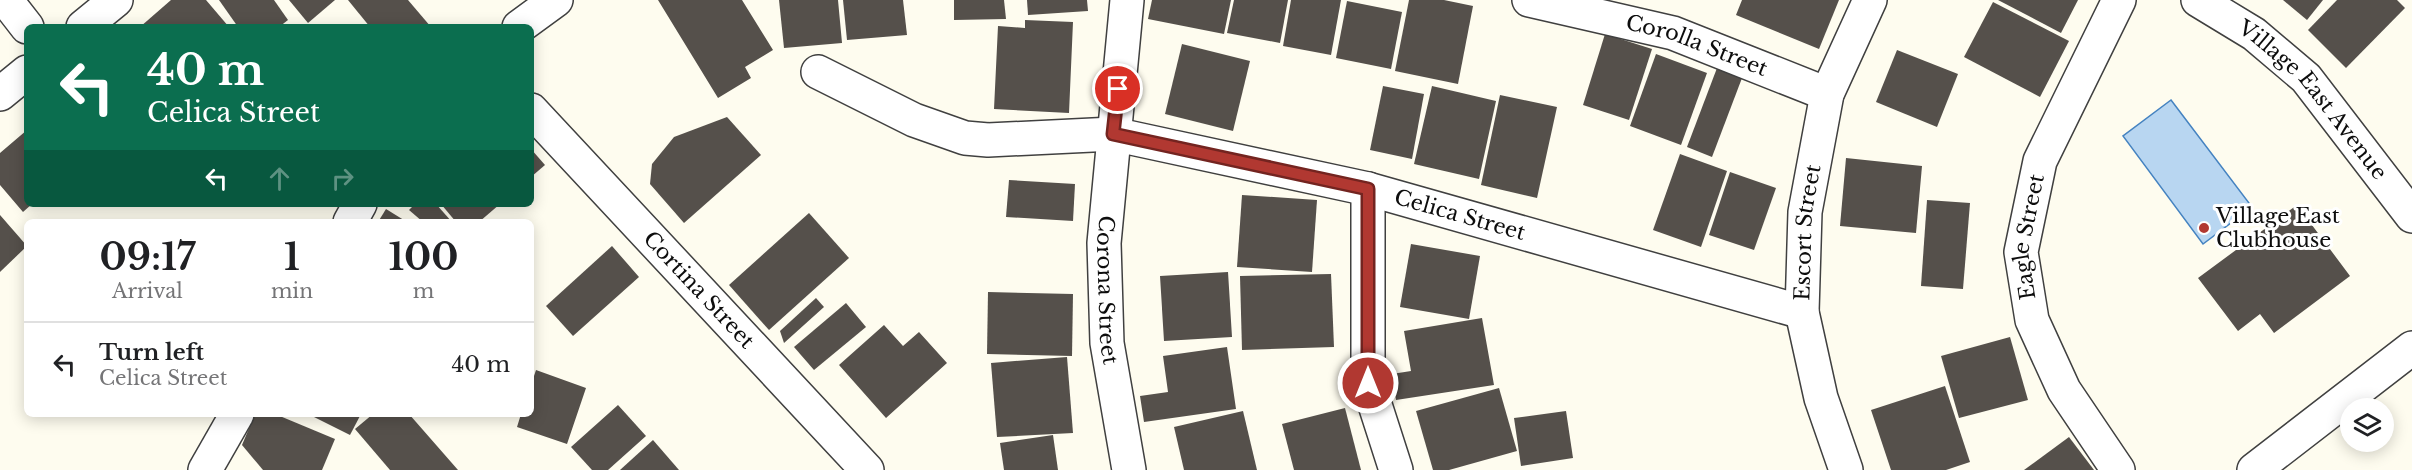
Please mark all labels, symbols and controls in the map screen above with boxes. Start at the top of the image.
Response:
street label: Corolla Street [1623,10,1771,82]
street label: Village East Avenue [2233,14,2392,185]
text: 40 m [147,44,264,96]
icon: left [48,48,126,126]
pin [1092,63,1143,114]
icon: arrive [1101,72,1134,105]
text: Celica Street [147,96,320,129]
icon: left [200,162,233,195]
icon: ahead [263,162,296,195]
icon: right [326,162,359,195]
street label: Escort Street [1789,162,1827,301]
street label: Eagle Street [2008,172,2050,302]
street label: Celica Street [1391,184,1528,246]
place label: Village East Clubhouse [2215,203,2340,253]
street label: Corona Street [1091,214,1123,366]
marker: Village East Clubhouse [2197,221,2211,235]
street label: Cortina Street [638,226,760,354]
text: 09:17 [99,235,195,280]
text: 1 [284,235,300,280]
text: 100 [388,235,458,280]
text: Arrival [112,279,183,303]
text: min [271,279,313,303]
text: m [413,279,434,303]
text: Turn left [99,339,204,366]
icon: left [48,348,81,381]
text: 40 m [452,351,510,378]
position arrow [1336,351,1400,415]
text: Celica Street [99,366,227,390]
map controls [2340,398,2394,452]
button: layers [2340,398,2394,452]

